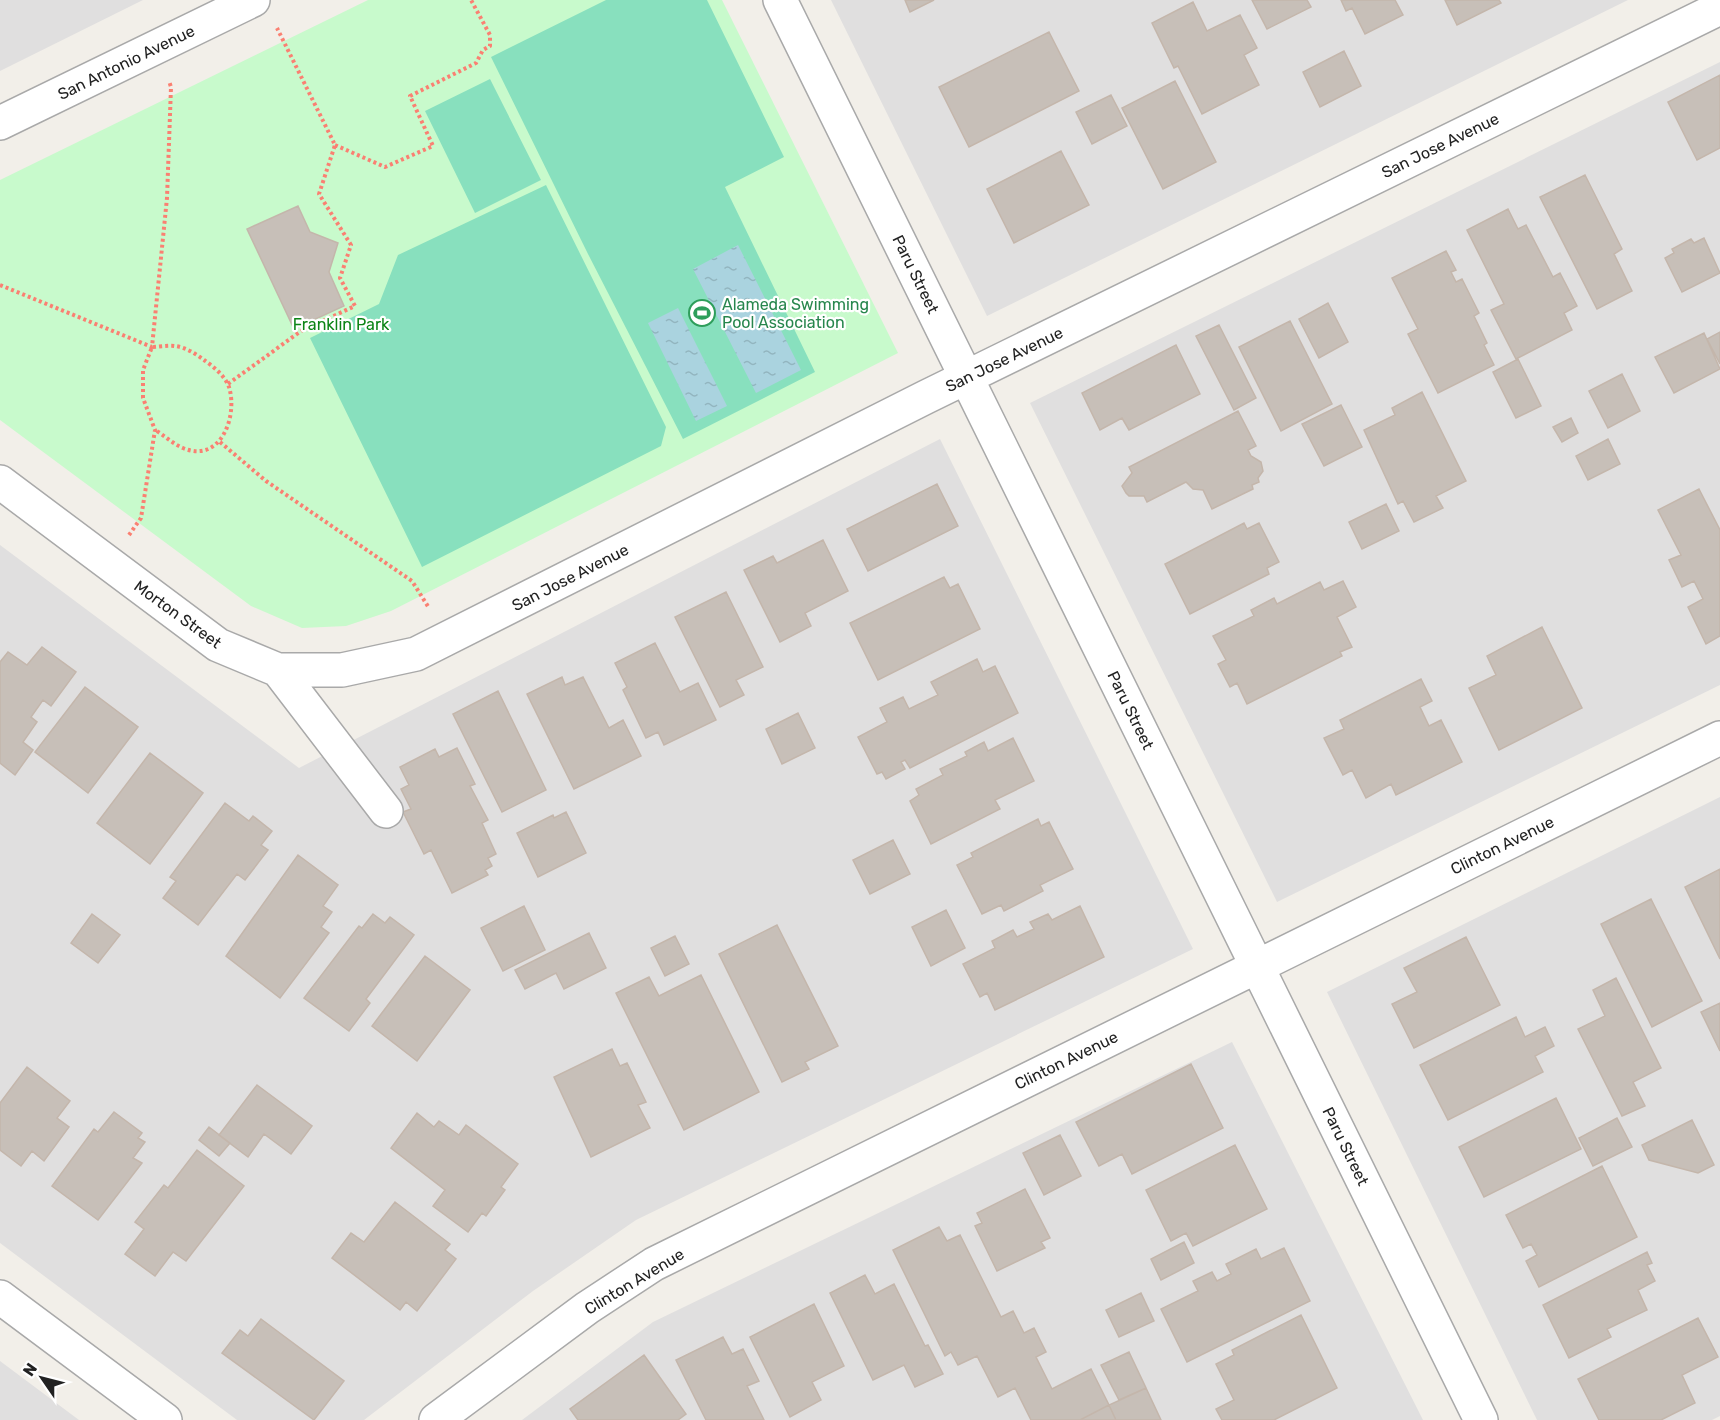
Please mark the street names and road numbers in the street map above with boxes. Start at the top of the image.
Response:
street label: San Antonio Avenue [55,21,198,104]
street label: San Jose Avenue [1378,109,1502,182]
street label: Paru Street [888,232,943,317]
street label: San Jose Avenue [942,323,1066,396]
street label: San Jose Avenue [509,540,632,615]
street label: Morton Street [130,576,225,652]
street label: Paru Street [1103,668,1158,753]
street label: Clinton Avenue [1447,812,1557,879]
street label: Clinton Avenue [1011,1027,1121,1094]
street label: Paru Street [1318,1104,1373,1189]
street label: Clinton Avenue [581,1244,687,1319]

